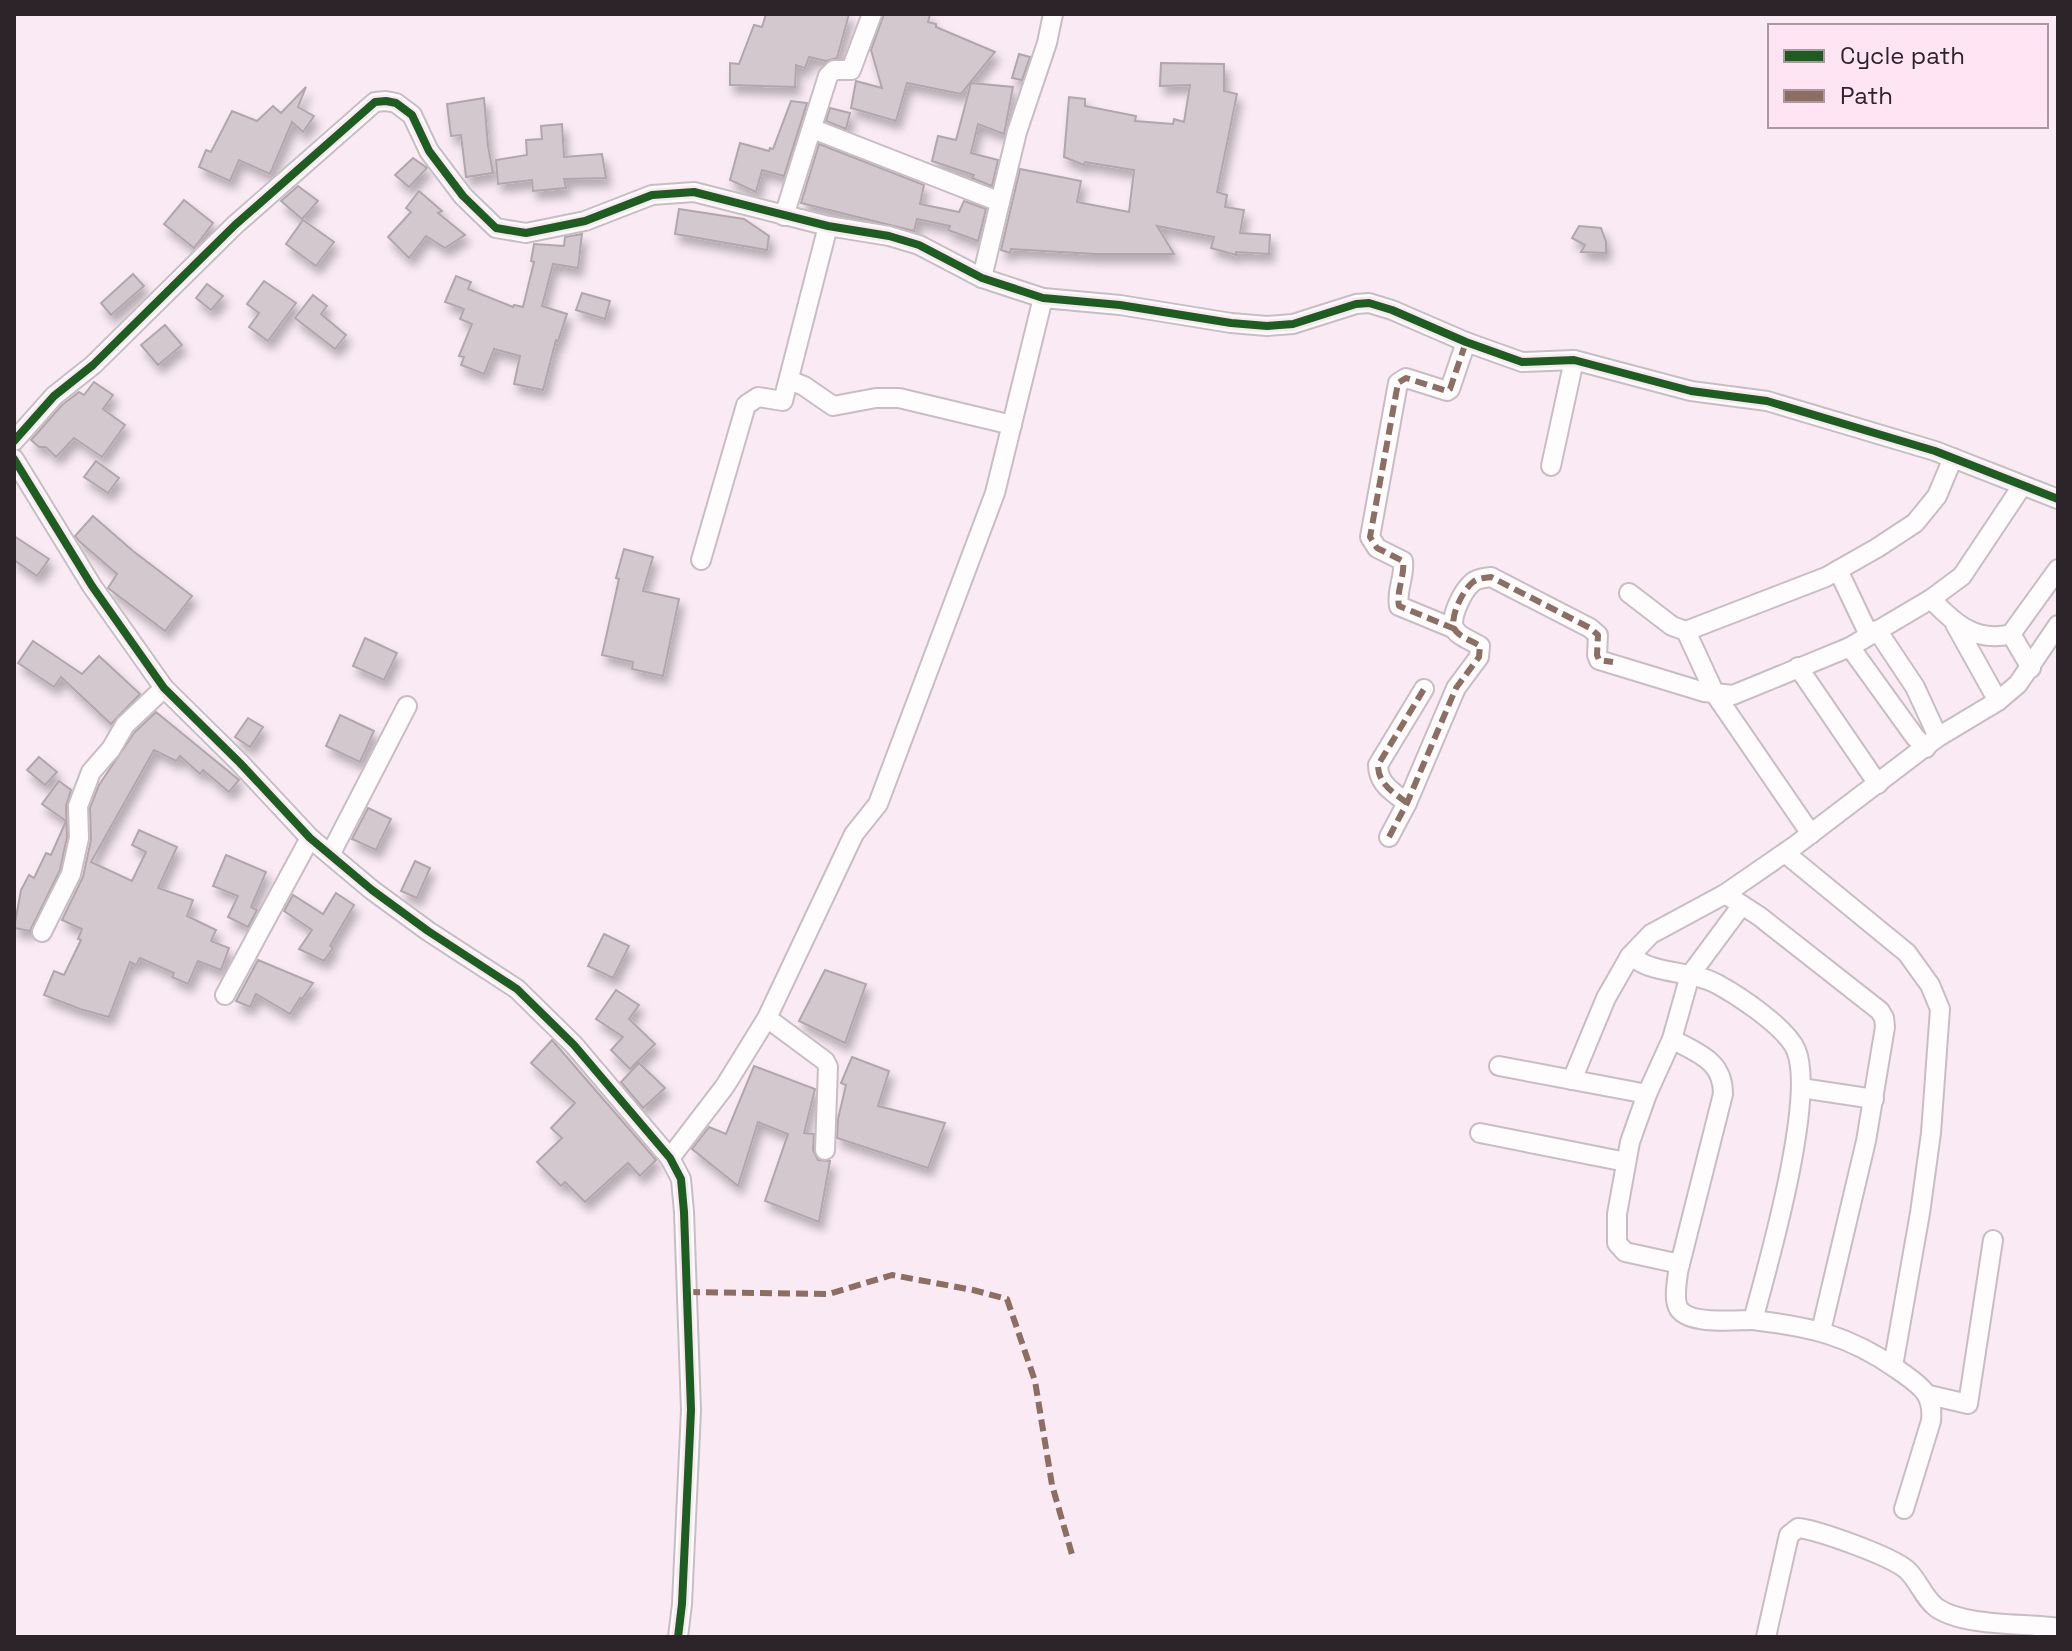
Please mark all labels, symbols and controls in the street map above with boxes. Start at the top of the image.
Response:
legend [1768,24,2048,128]
text: Cycle path [1840,40,1965,71]
text: Path [1840,80,1893,111]

